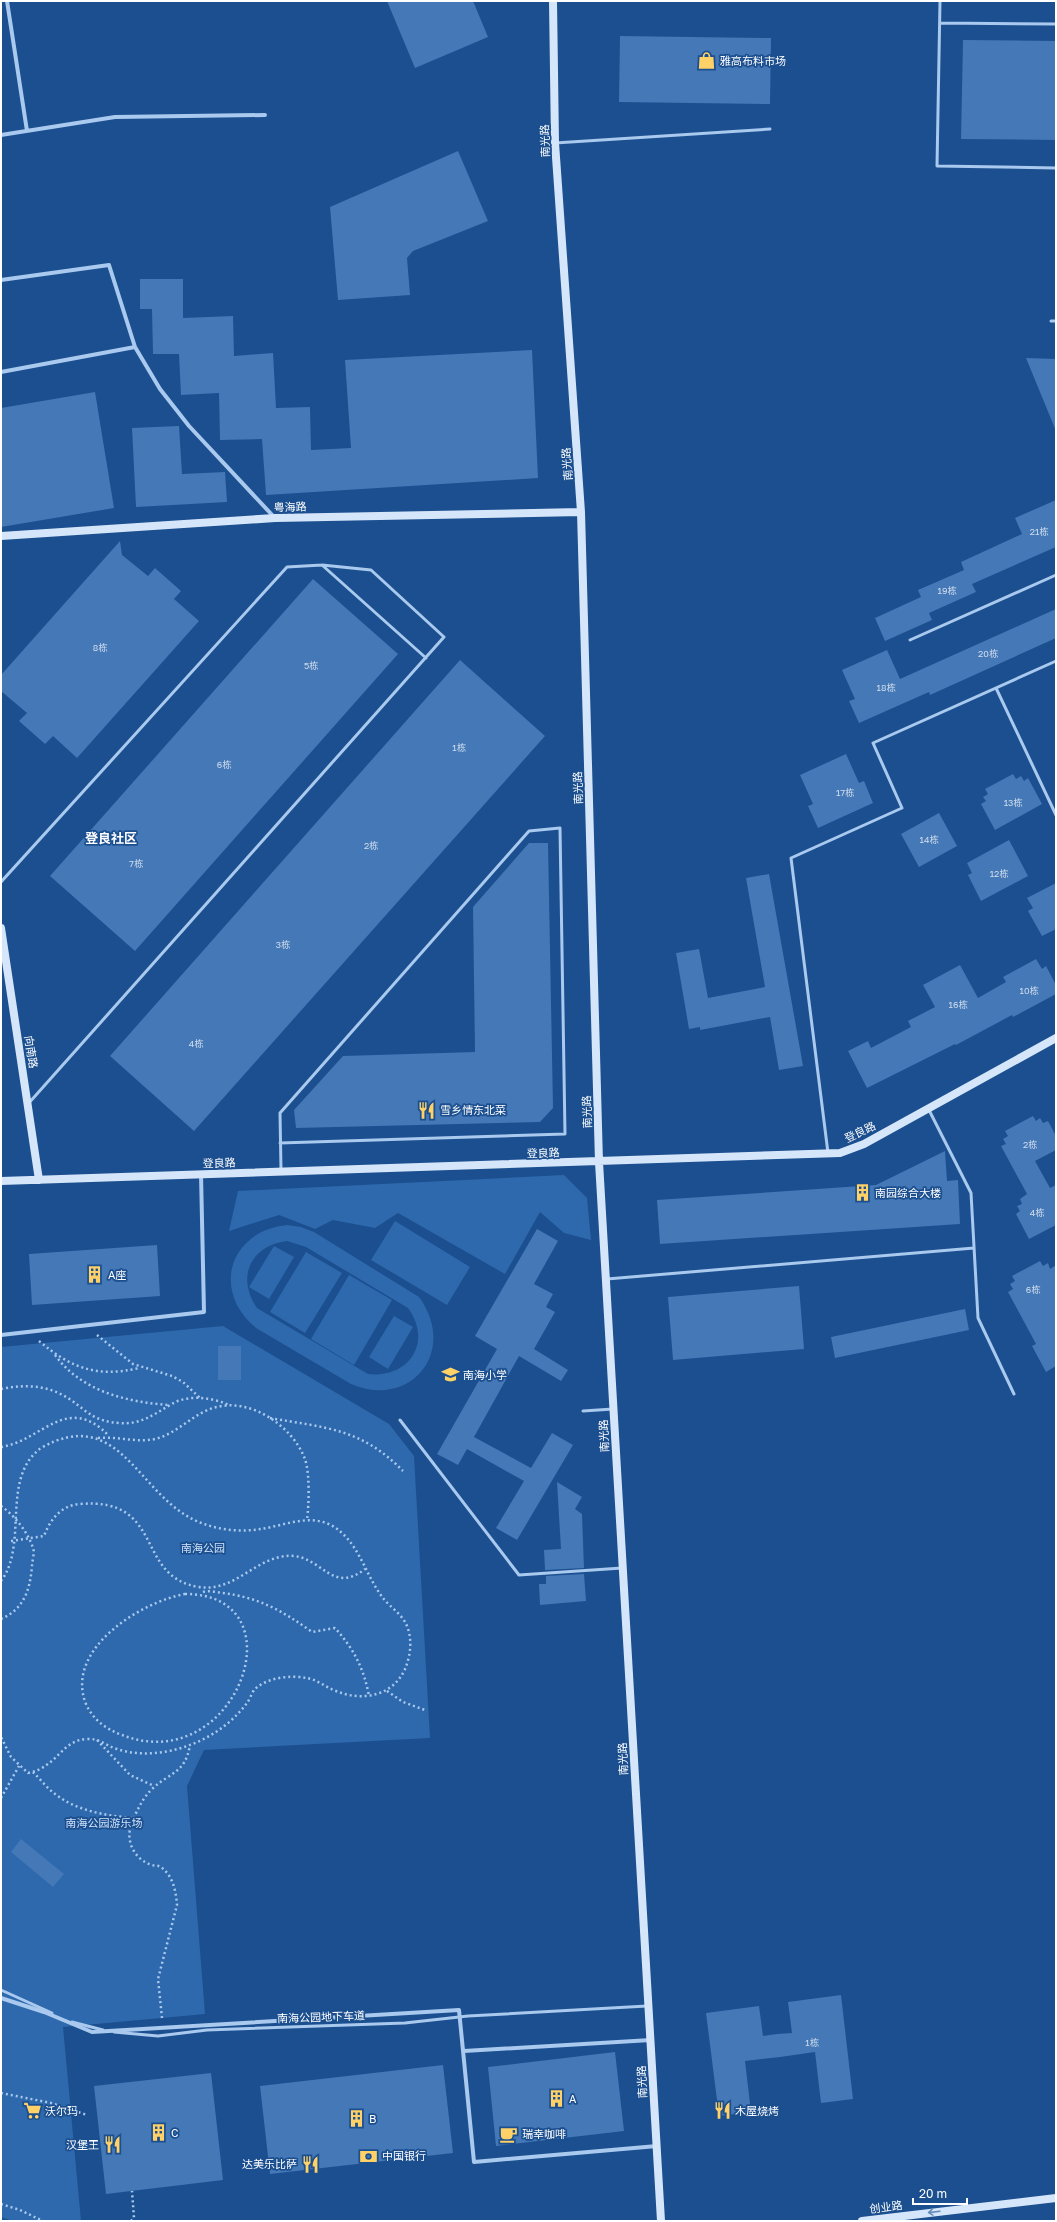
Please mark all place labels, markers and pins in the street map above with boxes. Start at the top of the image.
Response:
shop icon: 雅高布料市场 [697,51,717,71]
place label: 雅高布料市场 [720,54,786,67]
restaurant icon: 雪乡情东北菜 [417,1100,437,1120]
place label: 雪乡情东北菜 [440,1103,506,1116]
building icon: 南园综合大楼 [852,1183,872,1203]
place label: 南园综合大楼 [875,1186,941,1199]
building icon: A座 [85,1265,105,1285]
place label: A座 [108,1268,126,1281]
school or university icon: 南海小学 [440,1365,460,1385]
place label: 南海小学 [463,1368,507,1381]
building icon: A [546,2089,566,2109]
place label: A [569,2092,577,2105]
supermarket icon: 沃尔玛 [22,2101,42,2121]
restaurant icon: 木屋烧烤 [712,2101,732,2121]
place label: 沃尔玛 [45,2104,78,2117]
place label: 木屋烧烤 [735,2104,779,2117]
building icon: B [346,2109,366,2129]
place label: B [369,2112,376,2125]
building icon: C [148,2123,168,2143]
cafe icon: 瑞幸咖啡 [499,2124,519,2144]
place label: C [171,2126,178,2139]
place label: 瑞幸咖啡 [522,2127,566,2140]
restaurant icon: 汉堡王 [102,2135,122,2155]
place label: 汉堡王 [66,2138,99,2151]
bank icon: 中国银行 [359,2146,379,2166]
place label: 中国银行 [382,2149,426,2162]
restaurant icon: 达美乐比萨 [300,2154,320,2174]
place label: 达美乐比萨 [242,2157,297,2170]

